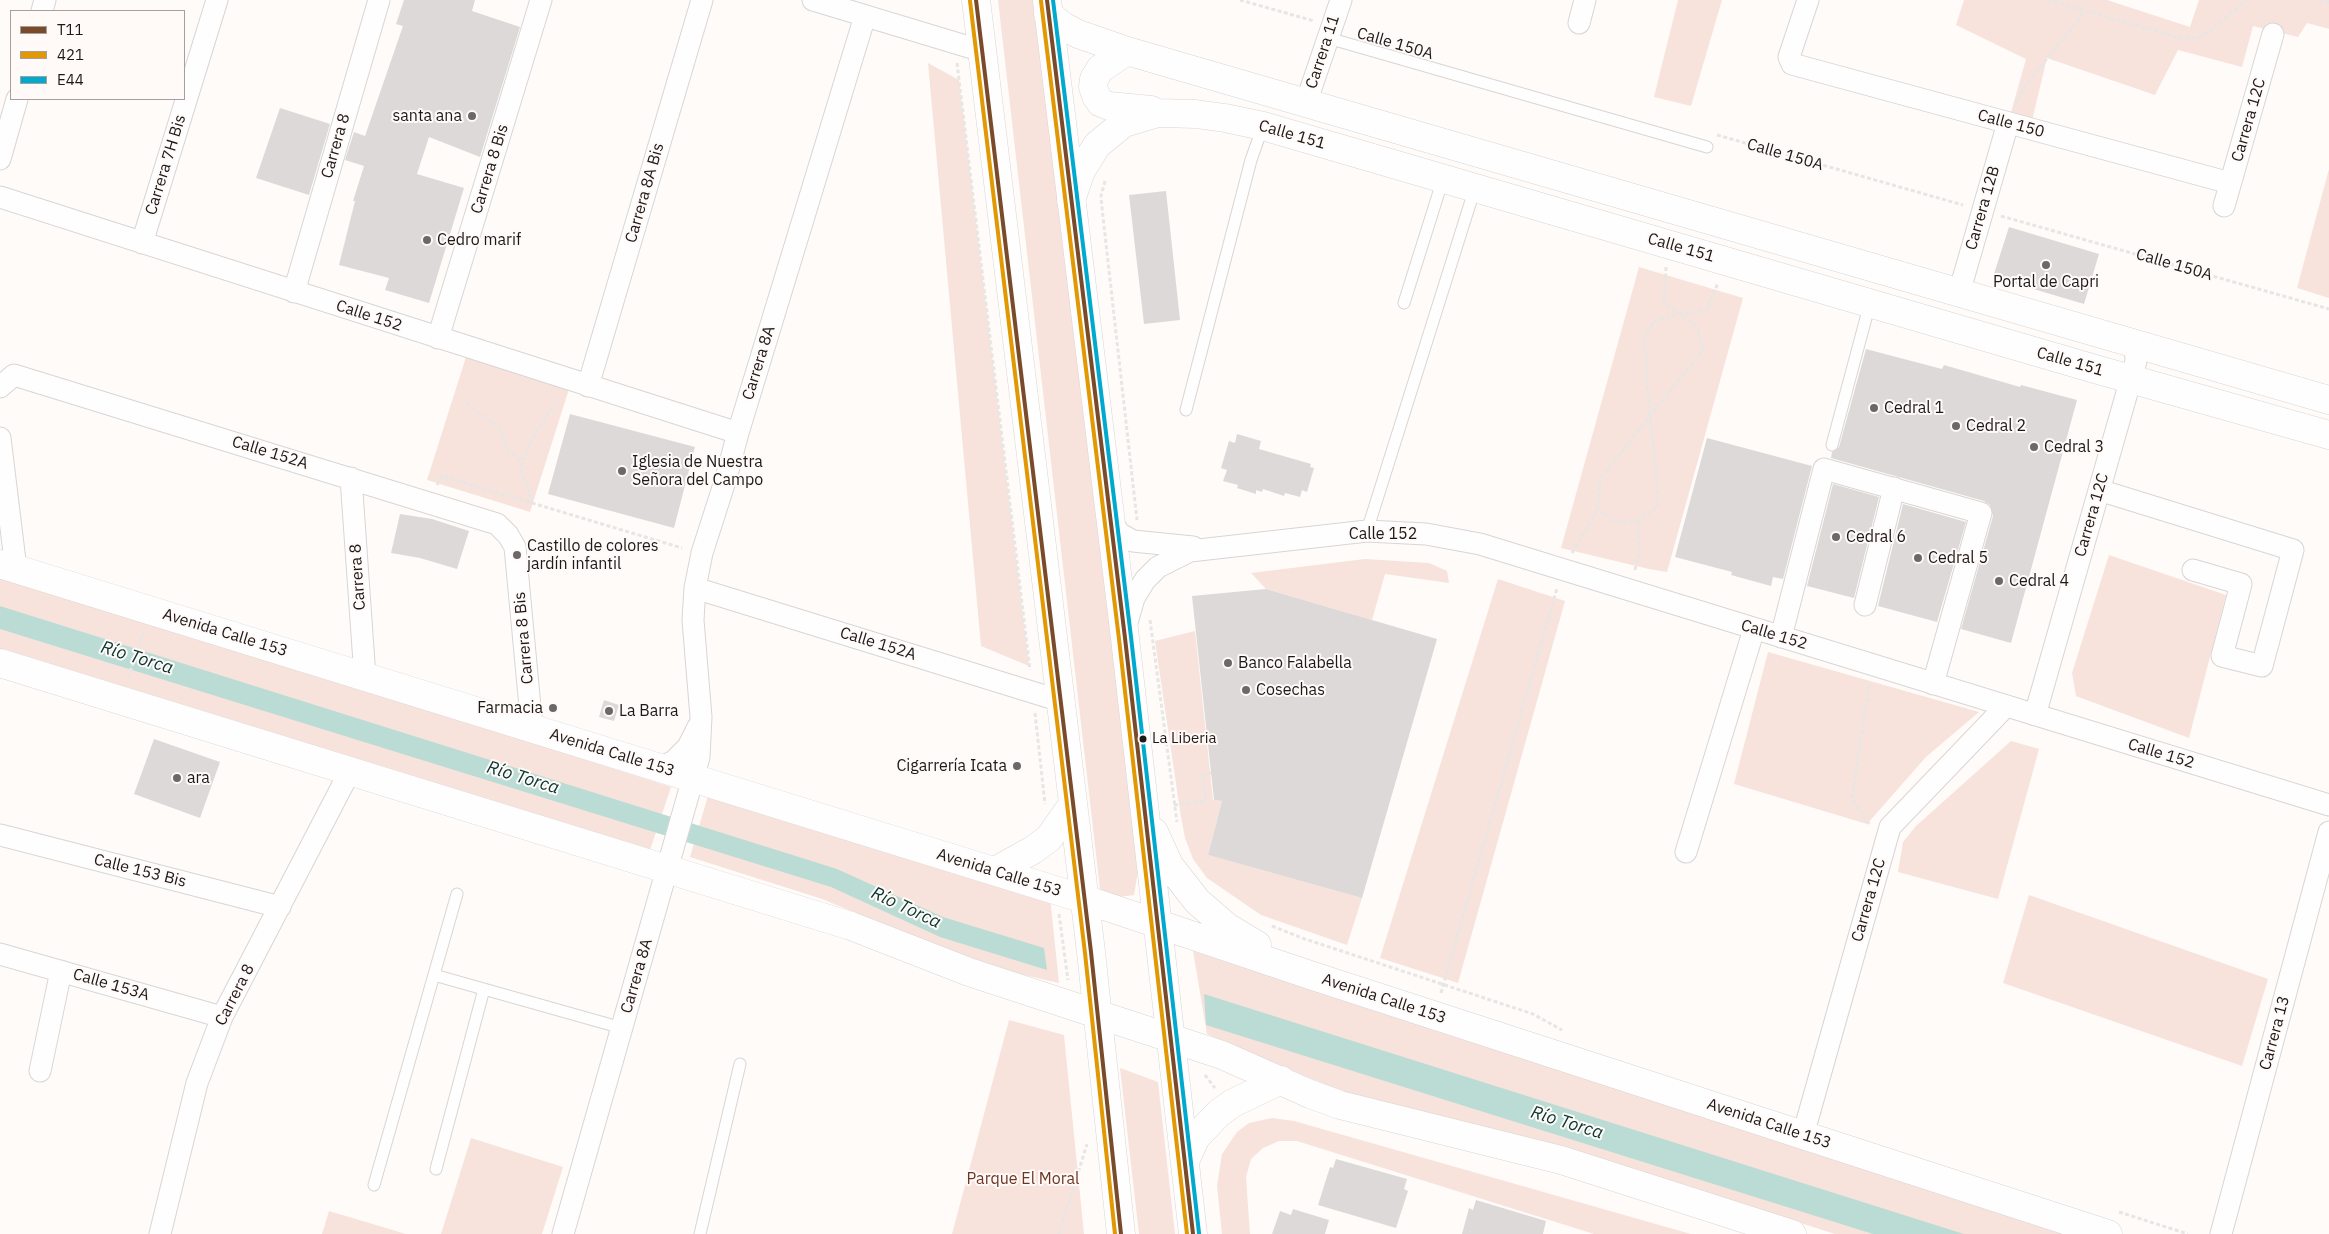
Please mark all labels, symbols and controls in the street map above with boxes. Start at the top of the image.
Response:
legend [10,10,185,100]
street label: Carrera 11 [1302,13,1344,91]
text: T11 [57,20,84,39]
street label: Calle 150A [1355,24,1435,64]
text: 421 [57,45,84,64]
text: E44 [57,70,84,89]
street label: Carrera 12C [2228,76,2270,164]
place label: santa ana [392,106,462,126]
street label: Calle 150 [1975,106,2047,142]
marker: santa ana [466,110,478,122]
street label: Carrera 8 [318,111,354,181]
street label: Carrera 7H Bis [142,112,190,218]
street label: Calle 151 [1256,116,1328,154]
street label: Carrera 8 Bis [467,122,513,216]
street label: Calle 150A [1745,135,1825,175]
street label: Carrera 8A Bis [622,141,668,245]
street label: Carrera 12B [1962,164,2004,252]
street label: Calle 151 [1645,229,1717,267]
place label: Cedro marif [437,230,521,250]
marker: Cedro marif [421,234,433,246]
street label: Calle 150A [2134,245,2214,285]
marker: Portal de Capri [2040,259,2052,271]
place label: Portal de Capri [1993,272,2099,292]
street label: Calle 152 [333,296,405,336]
street label: Carrera 8A [739,323,779,403]
street label: Calle 151 [2034,343,2106,381]
place label: Cedral 1 [1884,398,1944,418]
marker: Cedral 1 [1868,402,1880,414]
place label: Cedral 2 [1966,416,2026,436]
marker: Cedral 2 [1950,420,1962,432]
street label: Calle 152A [230,432,310,474]
place label: Cedral 3 [2044,437,2104,457]
marker: Cedral 3 [2028,441,2040,453]
place label: Iglesia de Nuestra Señora del Campo [632,452,763,490]
marker: Iglesia de Nuestra Señora del Campo [616,465,628,477]
street label: Carrera 12C [2071,471,2113,559]
street label: Calle 152 [1349,524,1417,544]
place label: Cedral 6 [1846,527,1906,547]
marker: Cedral 6 [1830,531,1842,543]
place label: Castillo de colores jardín infantil [527,536,659,574]
street label: Carrera 8 [346,543,370,611]
place label: Cedral 5 [1928,548,1988,568]
marker: Castillo de colores jardín infantil [511,549,523,561]
marker: Cedral 5 [1912,552,1924,564]
place label: Cedral 4 [2009,571,2069,591]
marker: Cedral 4 [1993,575,2005,587]
street label: Carrera 8 Bis [510,591,538,685]
street label: Avenida Calle 153 [160,605,290,661]
street label: Calle 152 [1738,616,1810,654]
street label: Calle 152A [838,623,918,665]
water label: Río Torca [98,637,176,679]
place label: Banco Falabella [1238,653,1352,673]
marker: Banco Falabella [1222,657,1234,669]
place label: Cosechas [1256,680,1325,700]
marker: Cosechas [1240,684,1252,696]
place label: Farmacia [477,698,543,718]
place label: La Barra [619,701,679,721]
marker: Farmacia [547,702,559,714]
marker: La Barra [603,705,615,717]
street label: Avenida Calle 153 [547,725,677,781]
place label: La Liberia [1152,730,1217,748]
marker: La Liberia [1138,734,1148,744]
street label: Calle 152 [2125,735,2197,773]
place label: Cigarrería Icata [896,756,1007,776]
water label: Río Torca [484,757,562,799]
marker: Cigarrería Icata [1011,760,1023,772]
place label: ara [187,768,210,788]
marker: ara [171,772,183,784]
street label: Avenida Calle 153 [934,845,1064,901]
street label: Calle 153 Bis [92,850,188,892]
street label: Carrera 12C [1848,856,1890,944]
water label: Río Torca [868,882,944,934]
street label: Carrera 8A [617,936,657,1016]
street label: Carrera 8 [211,961,259,1029]
street label: Calle 153A [71,965,151,1005]
street label: Avenida Calle 153 [1319,970,1449,1028]
street label: Carrera 13 [2256,994,2294,1072]
street label: Avenida Calle 153 [1704,1095,1834,1153]
water label: Río Torca [1528,1102,1606,1144]
park label: Parque El Moral [967,1169,1079,1189]

